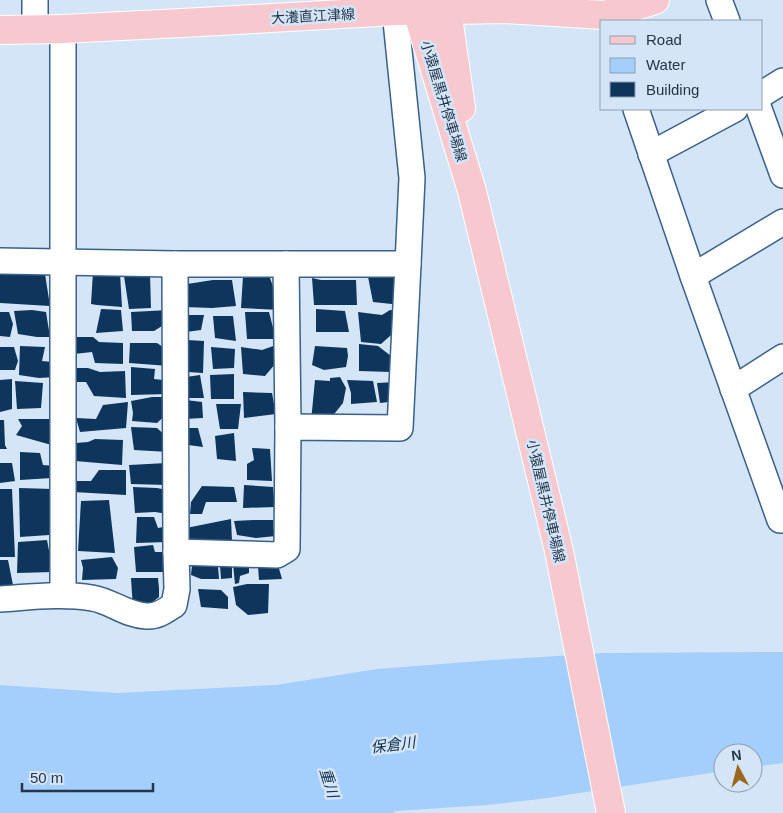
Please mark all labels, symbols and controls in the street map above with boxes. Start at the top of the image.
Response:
street label: 大瀁直江津線 [271,6,355,26]
legend [600,20,763,110]
text: Road [646,31,682,48]
street label: 小猿屋黒井停車場線 [418,38,470,164]
text: Water [646,56,685,73]
text: Building [646,81,699,98]
street label: 小猿屋黒井停車場線 [524,438,568,564]
water label: 保倉川 [370,733,418,756]
north arrow [713,743,763,793]
text: N [730,747,742,764]
scale bar [22,760,154,792]
water label: 重川 [317,766,343,802]
text: 50 m [30,769,63,786]

